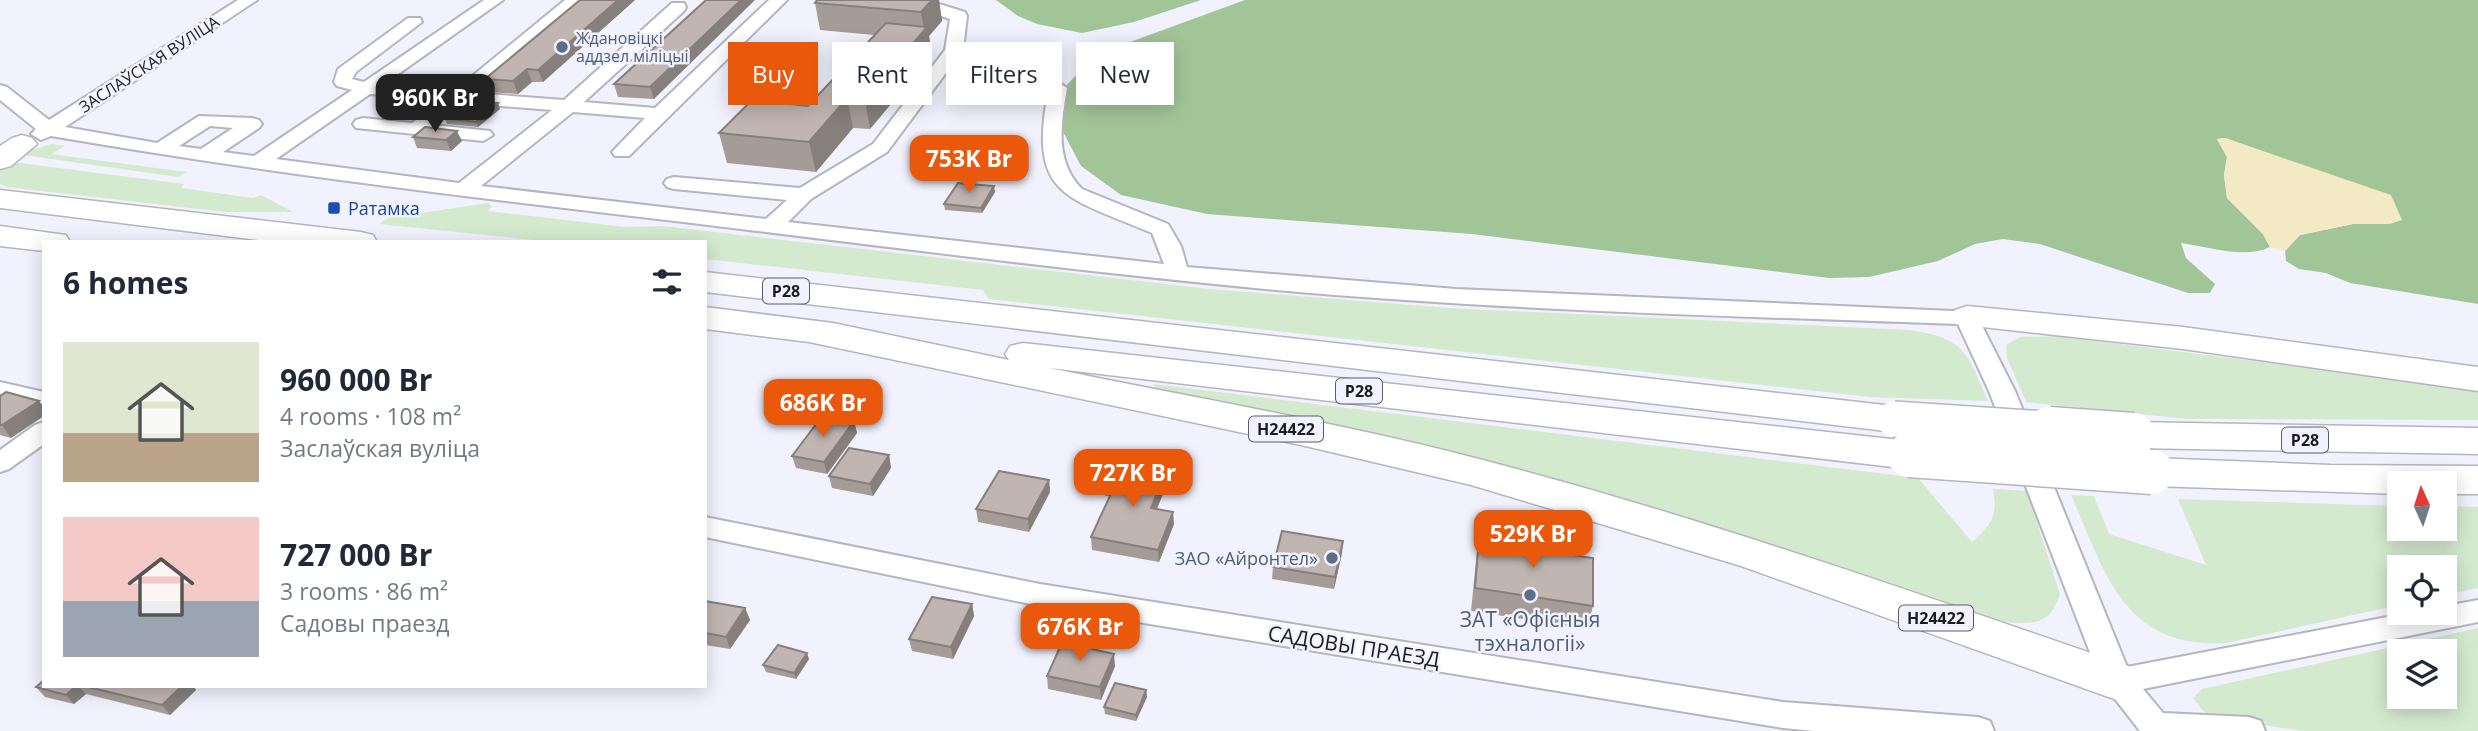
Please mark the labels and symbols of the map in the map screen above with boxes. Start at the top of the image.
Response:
street label: ЗАСЛАЎСКАЯ ВУЛІЦА [75,10,224,118]
place label: Ждановіцкі аддзел міліцыі [576,27,689,67]
marker: Ждановіцкі аддзел міліцыі [554,39,570,55]
pin: 960K Br [370,74,500,134]
pin: 753K Br [904,136,1034,195]
place label: Ратамка [348,196,420,220]
marker: Ратамка [326,200,342,216]
road number: Р28 [763,278,809,304]
road number: Р28 [1336,378,1382,404]
pin: 686K Br [758,380,888,439]
road number: Н24422 [1249,416,1323,442]
road number: Р28 [2282,428,2328,452]
pin: 727K Br [1068,449,1198,509]
north arrow [2387,471,2457,541]
pin: 529K Br [1468,510,1598,570]
place label: ЗАО «Айронтел» [1175,546,1318,570]
marker: ЗАО «Айронтел» [1324,550,1340,566]
marker: ЗАТ «Офісныя тэхналогіі» [1522,587,1538,603]
pin: 676K Br [1015,604,1145,663]
place label: ЗАТ «Офісныя тэхналогіі» [1460,605,1600,657]
road number: Н24422 [1899,606,1973,631]
street label: САДОВЫ ПРАЕЗД [1266,619,1442,673]

